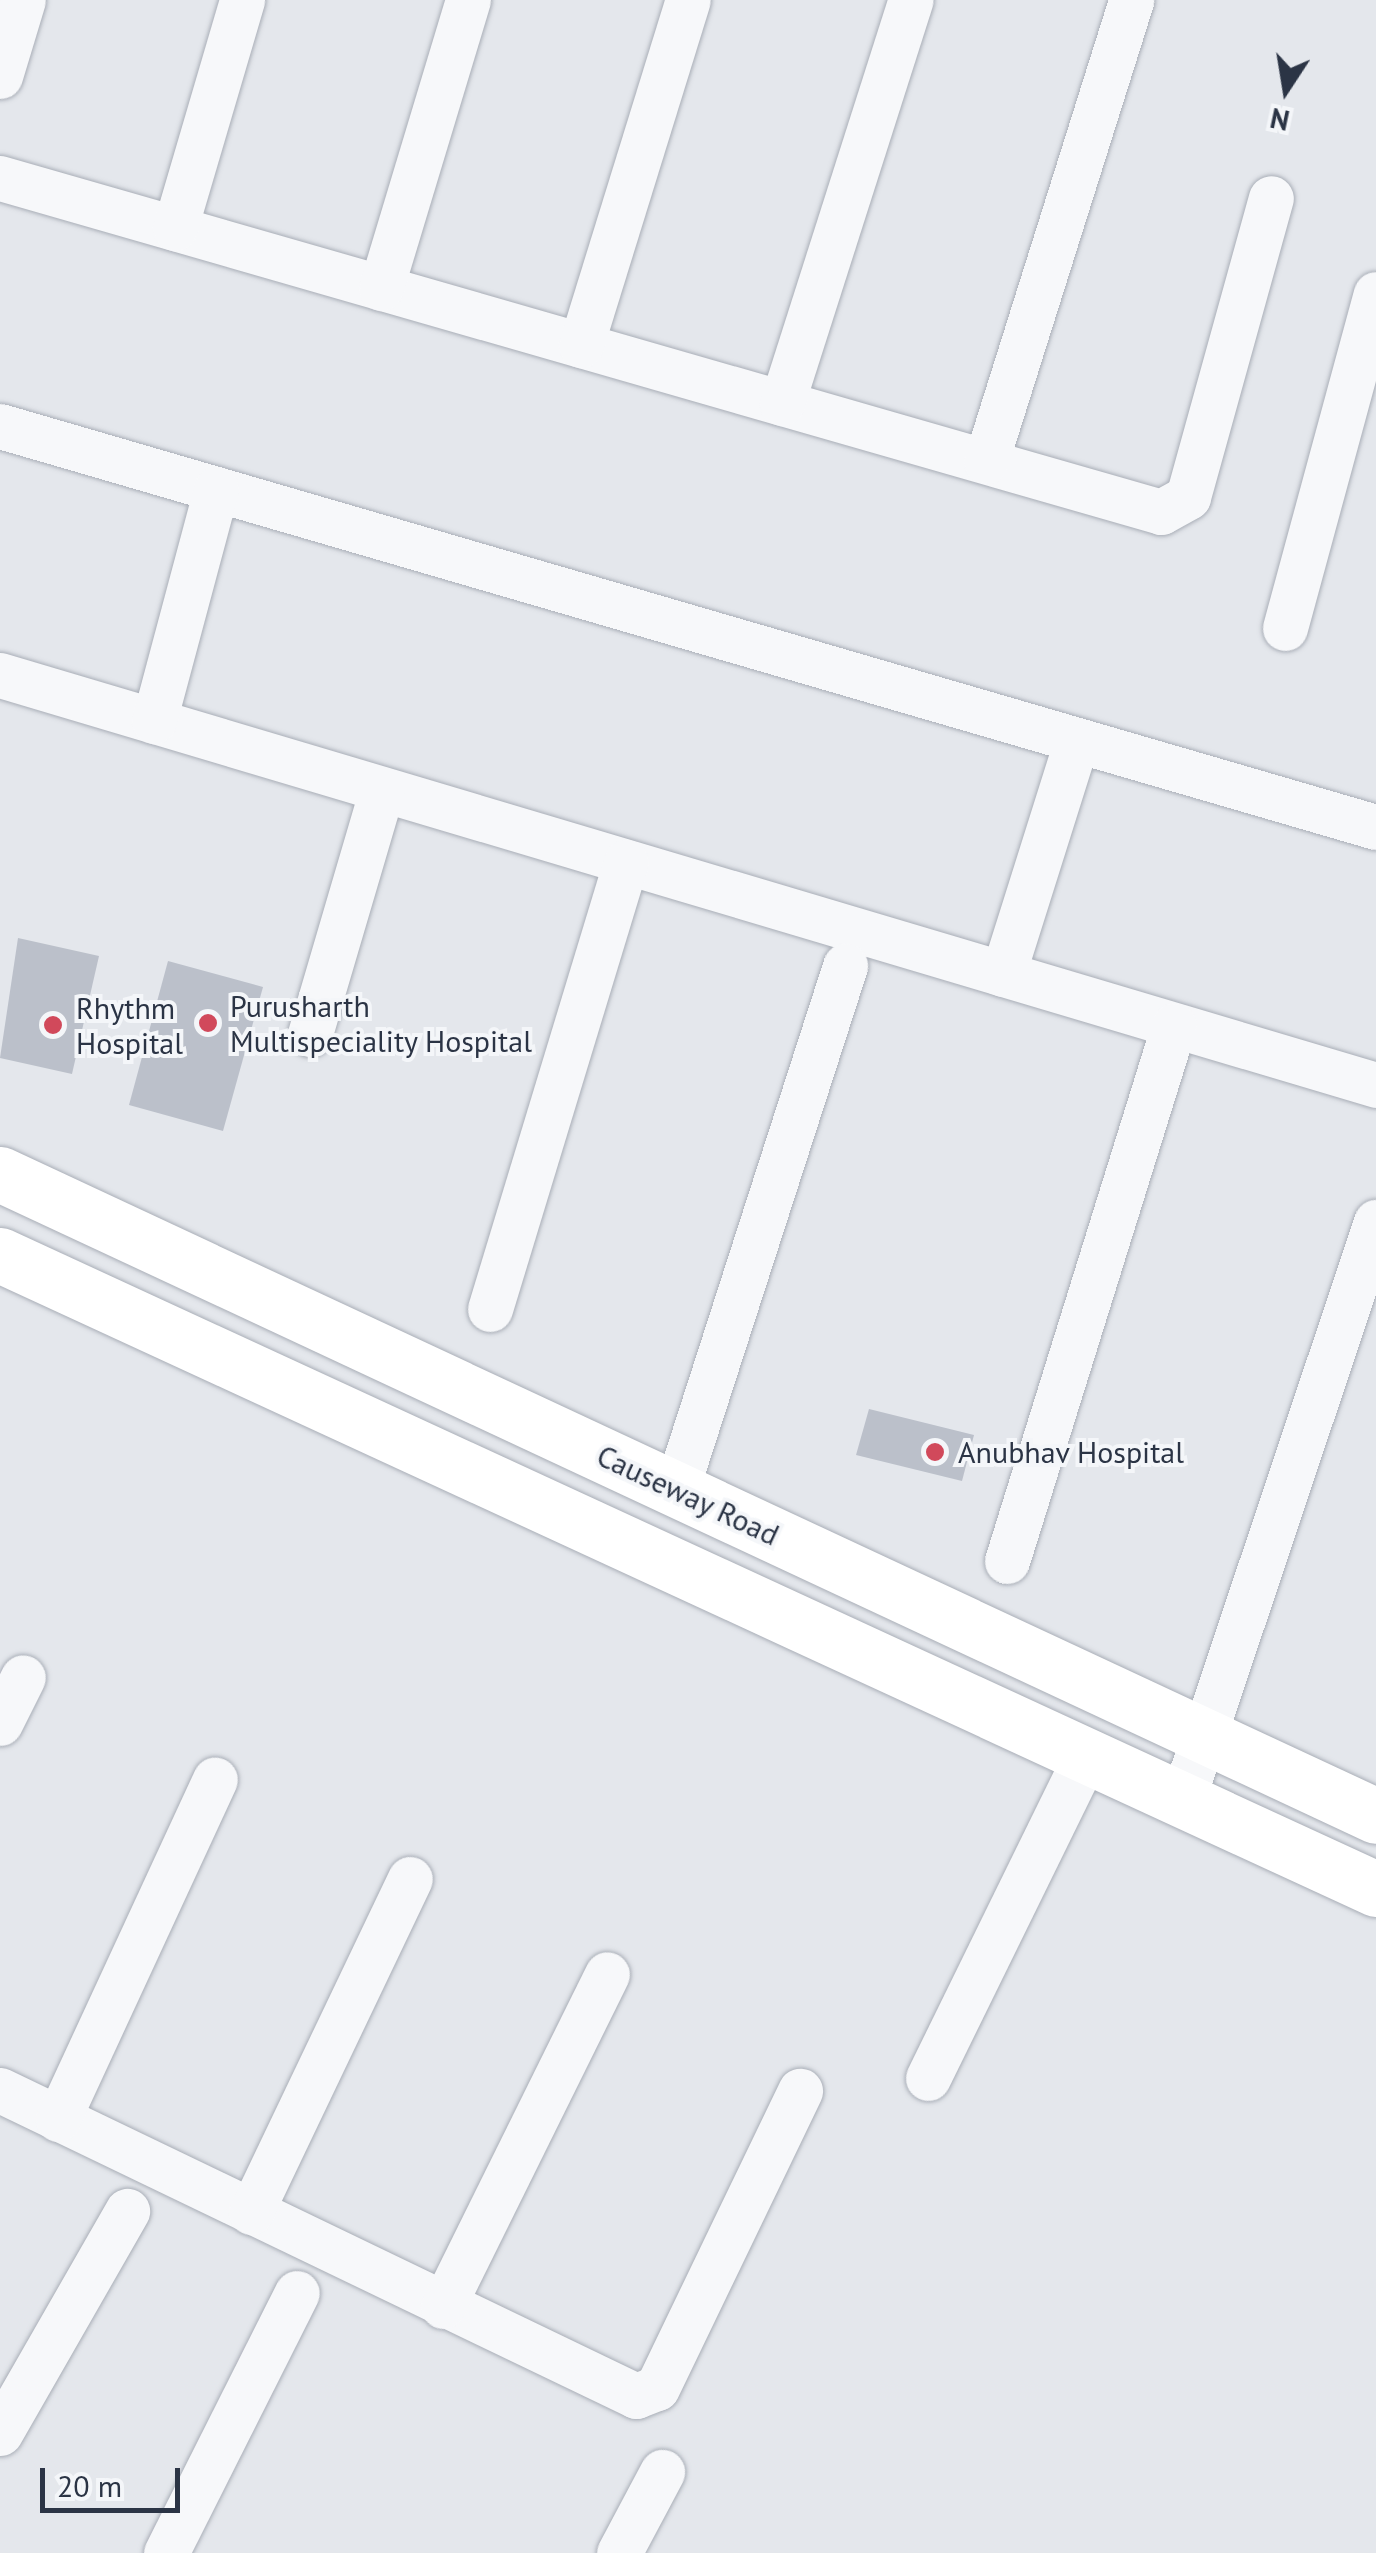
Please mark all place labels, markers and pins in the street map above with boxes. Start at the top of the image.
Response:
place label: Purusharth Multispeciality Hospital [230,988,533,1058]
place label: Rhythm Hospital [76,990,183,1060]
marker: Purusharth Multispeciality Hospital [195,1010,221,1036]
marker: Rhythm Hospital [40,1012,66,1038]
place label: Anubhav Hospital [958,1434,1185,1470]
marker: Anubhav Hospital [922,1439,948,1465]

